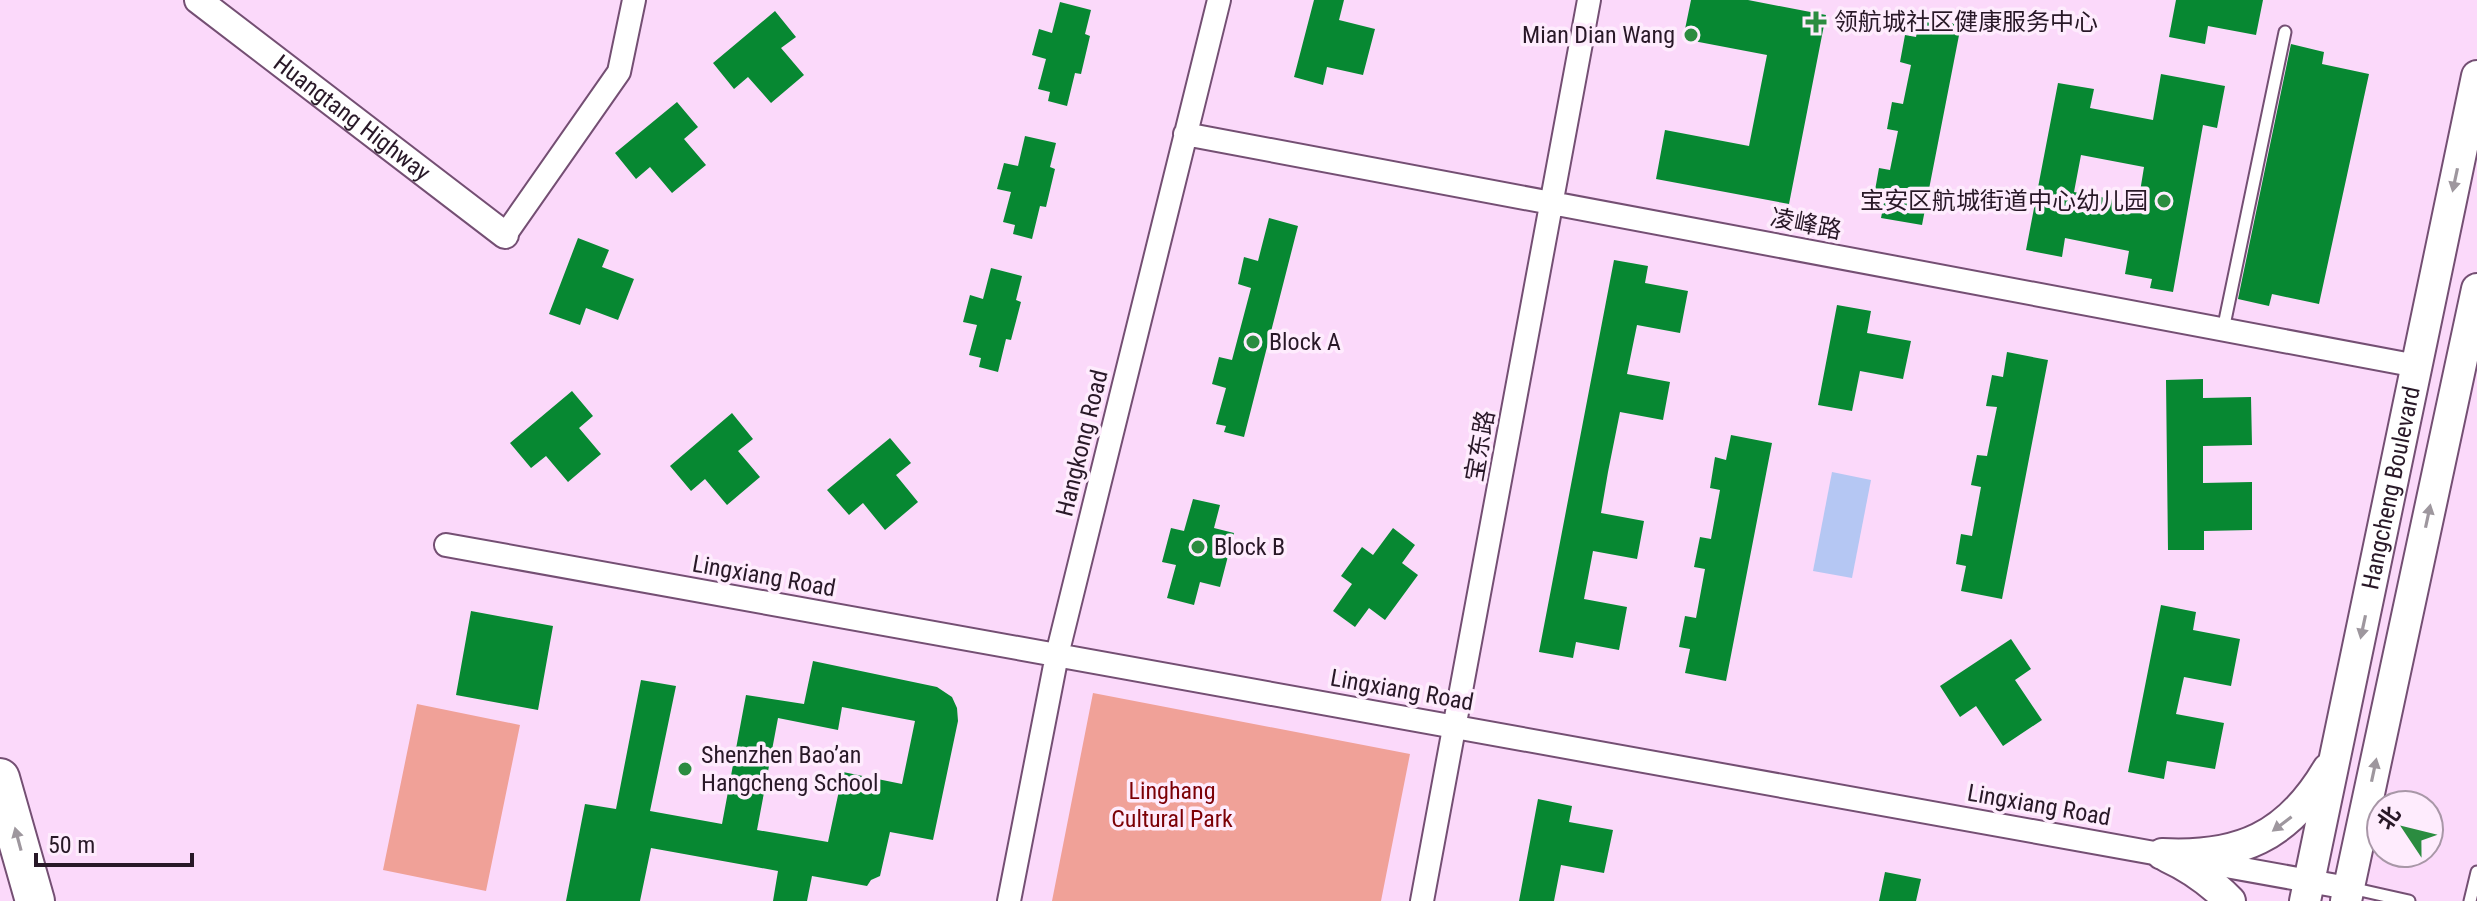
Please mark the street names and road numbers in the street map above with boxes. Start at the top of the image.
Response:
street label: Huangtang Highway [268,49,436,187]
street label: 凌峰路 [1768,203,1844,245]
street label: Hangkong Road [1050,367,1114,519]
street label: Hangcheng Boulevard [2356,384,2426,592]
street label: 宝东路 [1460,408,1500,484]
street label: Lingxiang Road [690,550,838,602]
street label: Lingxiang Road [1328,664,1476,716]
street label: Lingxiang Road [1965,779,2113,831]

